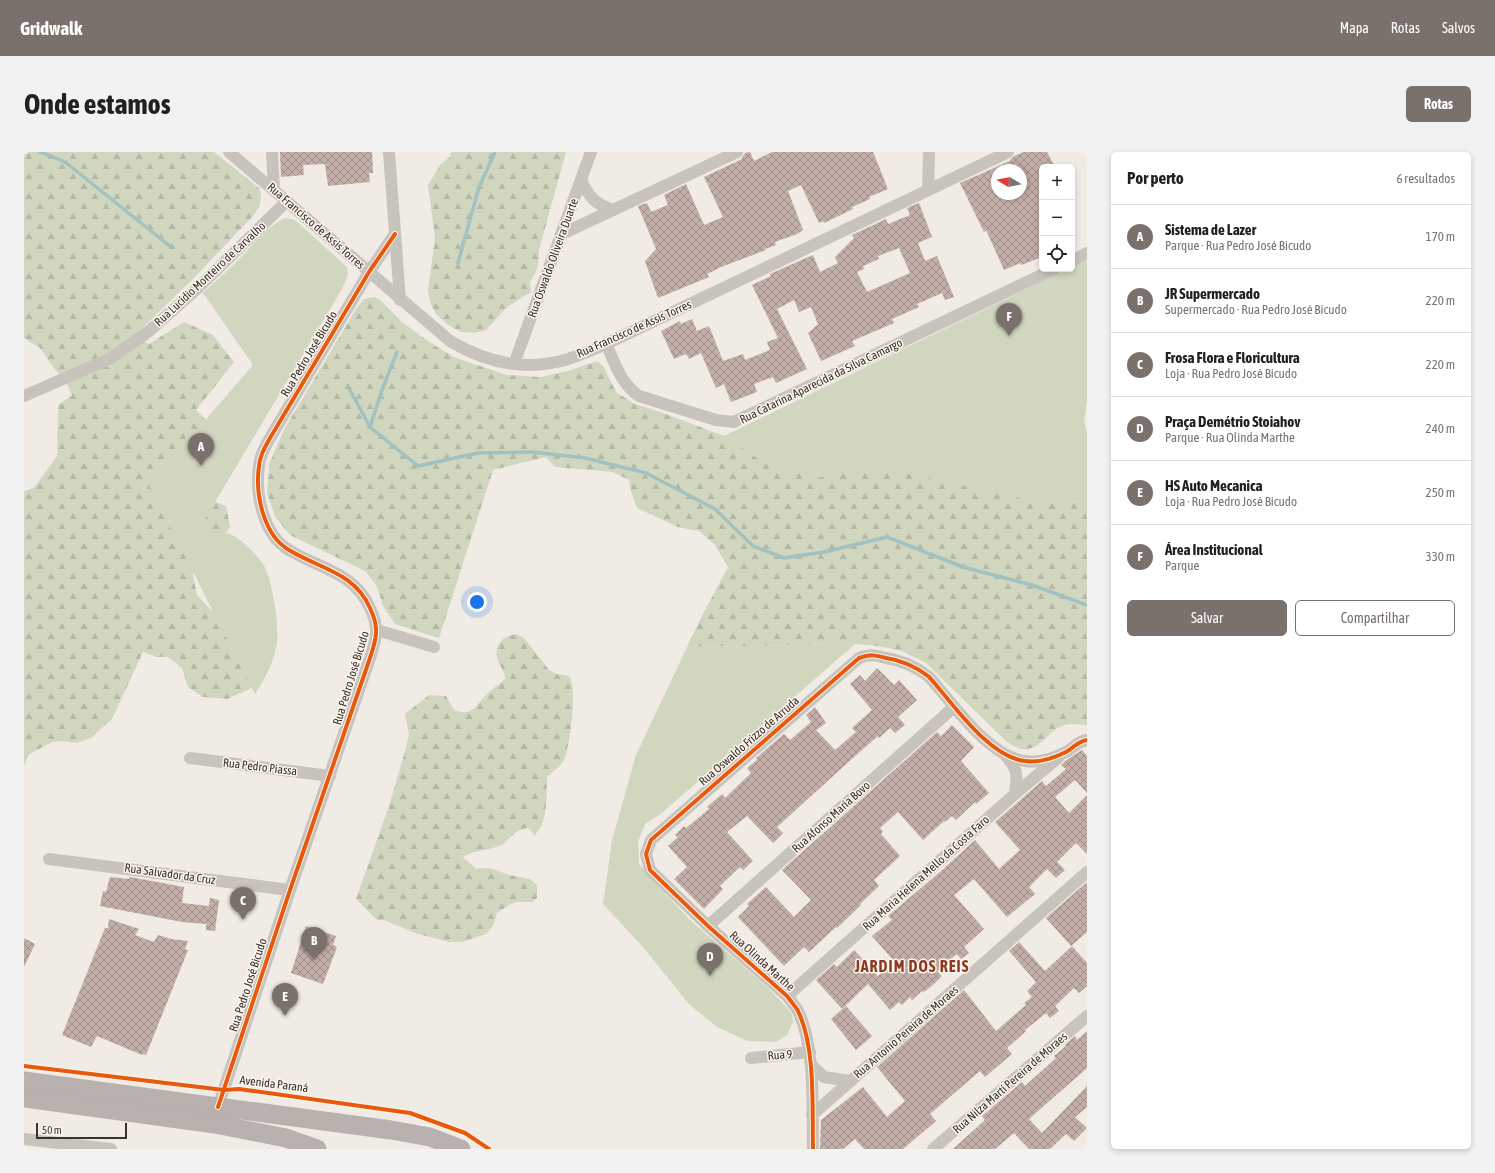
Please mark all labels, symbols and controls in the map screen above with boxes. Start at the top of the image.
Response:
text: Gridwalk [20,17,82,39]
text: Mapa [1340,20,1369,36]
text: Rotas [1391,20,1420,36]
text: Salvos [1442,20,1475,36]
button: Rotas [1406,86,1471,122]
text: Onde estamos [24,88,171,120]
north arrow [991,164,1027,200]
map controls [1039,164,1075,272]
button: + [1039,164,1075,200]
text: Por perto [1127,168,1184,188]
text: 6 resultados [1396,171,1455,186]
street label: Rua Francisco de Assis Torres [265,180,367,272]
street label: Rua Oswaldo Oliveira Duarte [525,197,581,319]
button: − [1039,200,1075,236]
street label: Rua Lucídio Monteiro de Carvalho [152,219,269,329]
text: Sistema de Lazer [1165,221,1256,238]
text: A [1137,229,1143,244]
text: 170 m [1426,229,1455,244]
button: locate [1039,236,1075,272]
text: Parque · Rua Pedro José Bicudo [1165,238,1311,253]
text: JR Supermercado [1165,285,1260,302]
text: B [1137,293,1143,308]
text: 220 m [1426,293,1455,308]
street label: Rua Francisco de Assis Torres [574,297,694,361]
text: Supermercado · Rua Pedro José Bicudo [1165,302,1347,317]
pin: F [996,303,1022,336]
street label: Rua Pedro José Bicudo [278,308,340,399]
street label: Rua Catarina Aparecida da Silva Camargo [737,335,905,427]
text: Frosa Flora e Floricultura [1165,349,1300,366]
text: C [1137,357,1143,372]
text: 220 m [1426,357,1455,372]
text: Loja · Rua Pedro José Bicudo [1165,366,1297,381]
text: Praça Demétrio Stoiahov [1165,413,1300,430]
text: D [1136,421,1144,436]
text: 240 m [1426,421,1455,436]
text: Parque · Rua Olinda Marthe [1165,430,1295,445]
pin: A [188,433,214,466]
text: HS Auto Mecanica [1165,477,1263,494]
text: E [1137,485,1143,500]
text: 250 m [1426,485,1455,500]
text: Loja · Rua Pedro José Bicudo [1165,494,1297,509]
text: Área Institucional [1165,541,1263,558]
text: F [1137,549,1143,564]
text: 330 m [1426,549,1455,564]
text: Parque [1165,558,1199,573]
your location [467,592,487,612]
button: Salvar [1127,600,1287,636]
button: Compartilhar [1295,600,1455,636]
street label: Rua Pedro José Bicudo [330,629,372,727]
street label: Rua Oswaldo Frizzo de Arruda [696,694,802,788]
street label: Rua Pedro Piassa [222,755,298,779]
street label: Rua Afonso Maria Bovo [789,778,873,856]
street label: Rua Maria Helena Mello da Costa Faro [860,812,992,934]
street label: Rua Salvador da Cruz [124,861,217,887]
pin: C [230,887,256,920]
pin: B [301,927,327,960]
street label: Rua Olinda Marthe [727,928,797,994]
street label: Rua Pedro José Bicudo [226,936,270,1034]
pin: D [697,943,723,976]
district label: JARDIM DOS REIS [854,957,969,975]
pin: E [272,983,298,1016]
street label: Rua Antonio Pereira de Moraes [851,983,961,1081]
street label: Rua Nilza Marti Pereira de Moraes [950,1029,1070,1137]
street label: Rua 9 [767,1047,793,1063]
street label: Avenida Paraná [239,1073,309,1095]
scale bar [36,1121,127,1140]
text: 50 m [42,1124,62,1136]

